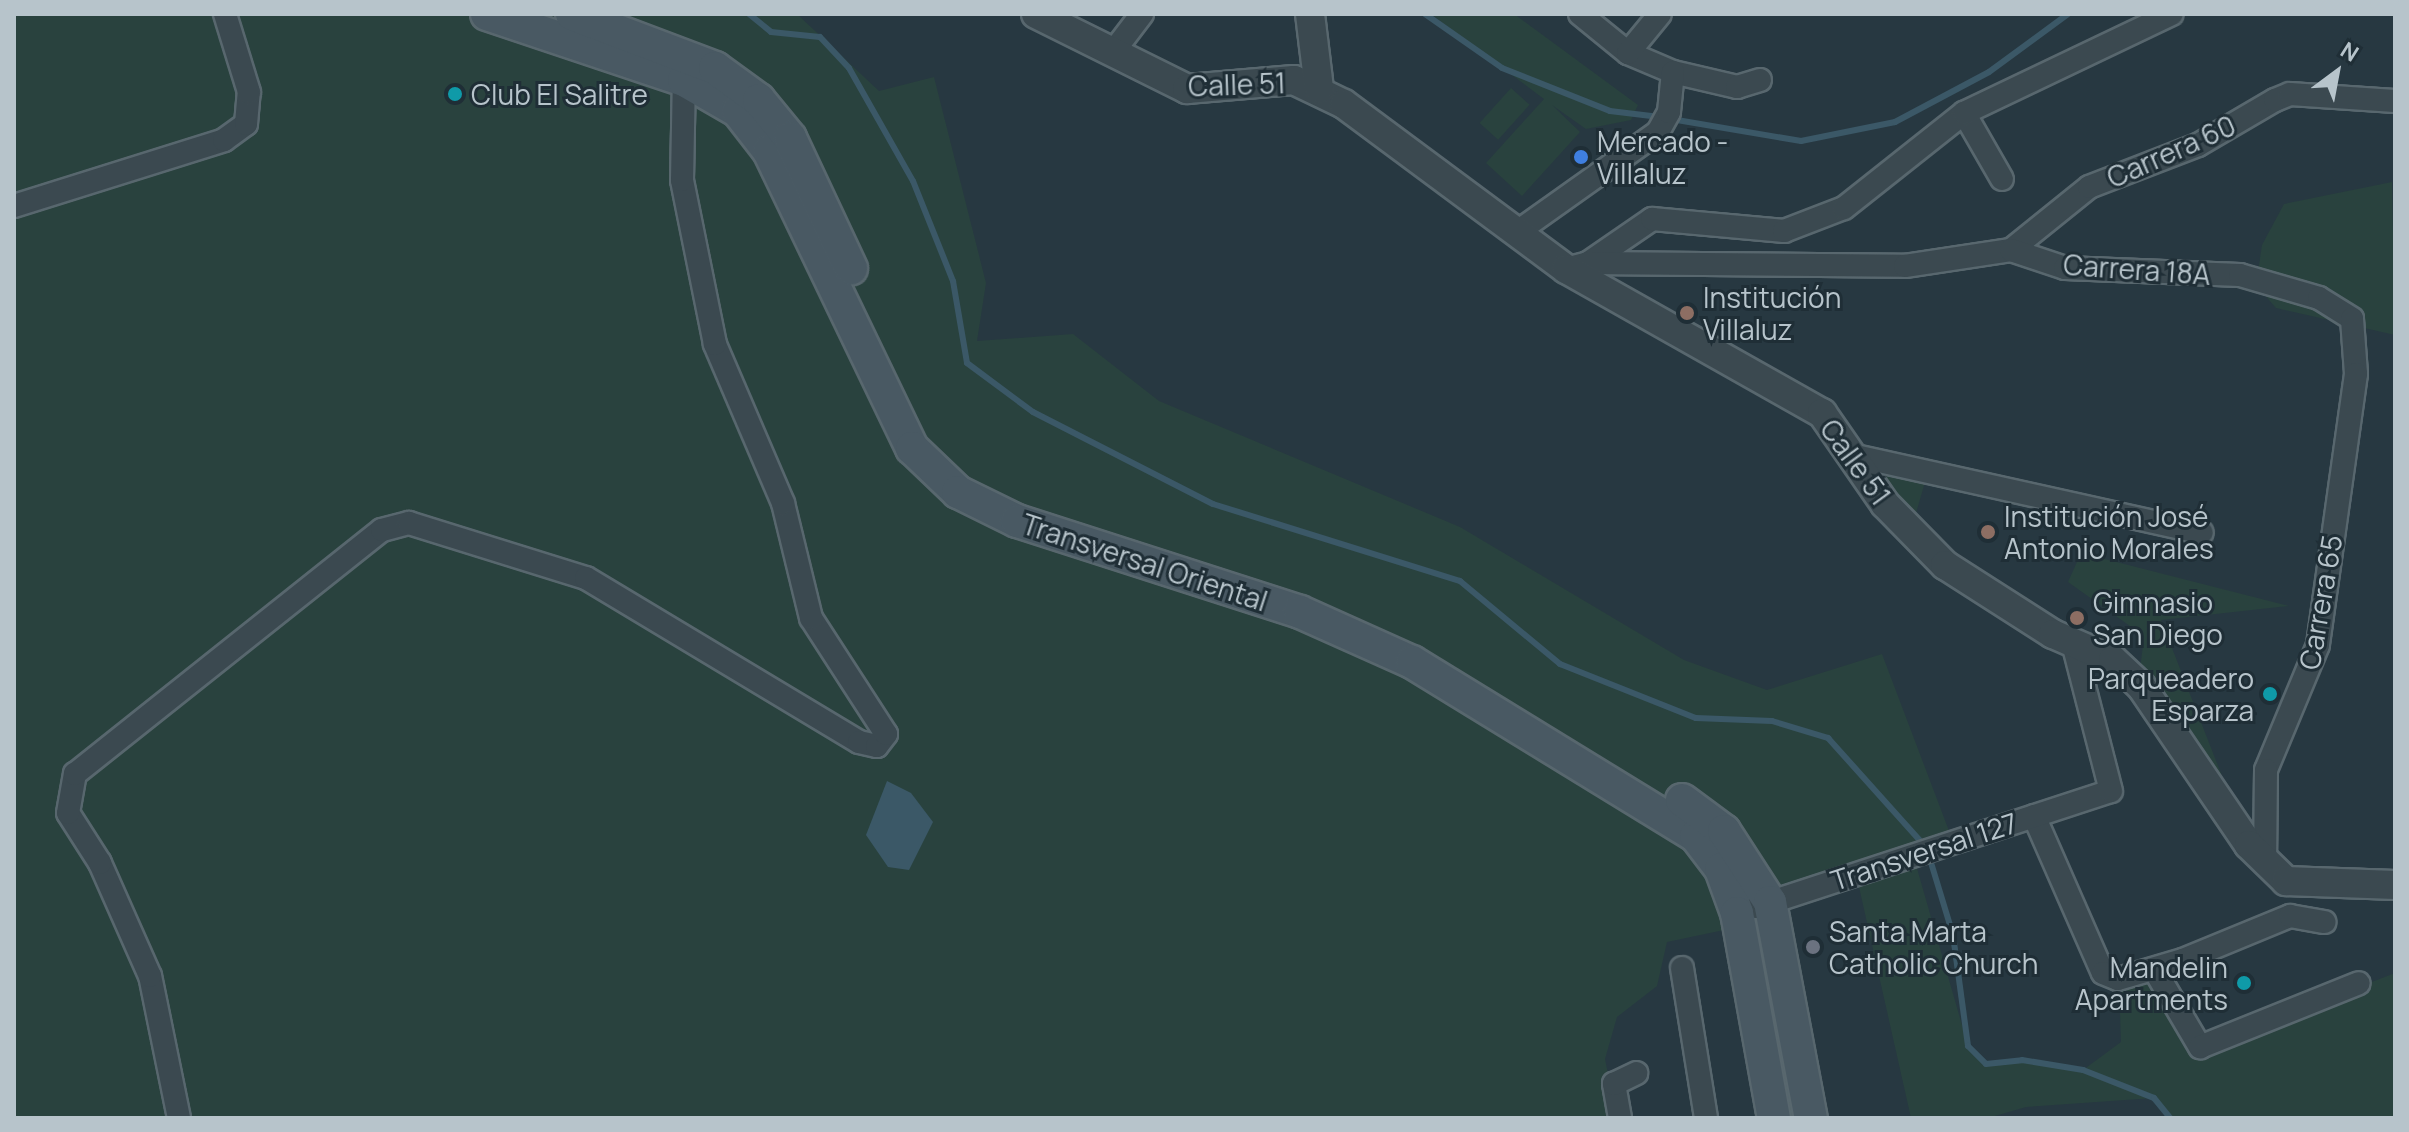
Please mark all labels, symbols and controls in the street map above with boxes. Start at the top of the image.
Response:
north arrow [2297,32,2377,112]
text: N [2335,35,2364,69]
street label: Calle 51 [1188,66,1286,102]
place label: Club El Salitre [471,77,648,111]
marker: Club El Salitre [446,85,464,103]
street label: Carrera 60 [2102,108,2240,194]
place label: Mercado - Villaluz [1597,124,1728,190]
marker: Mercado - Villaluz [1572,148,1590,166]
street label: Carrera 18A [2062,247,2212,291]
place label: Institución Villaluz [1703,280,1841,346]
marker: Institución Villaluz [1678,304,1696,322]
street label: Calle 51 [1814,413,1898,511]
place label: Institución José Antonio Morales [2004,499,2214,565]
street label: Transversal Oriental [1018,506,1272,618]
marker: Institución José Antonio Morales [1979,523,1997,541]
street label: Carrera 65 [2292,532,2348,672]
place label: Gimnasio San Diego [2093,585,2223,651]
marker: Gimnasio San Diego [2068,609,2086,627]
place label: Parqueadero Esparza [2088,661,2254,727]
marker: Parqueadero Esparza [2261,685,2279,703]
street label: Transversal 127 [1827,805,2021,897]
place label: Santa Marta Catholic Church [1829,914,2038,980]
marker: Santa Marta Catholic Church [1804,938,1822,956]
place label: Mandelin Apartments [2075,950,2228,1016]
marker: Mandelin Apartments [2235,974,2253,992]

